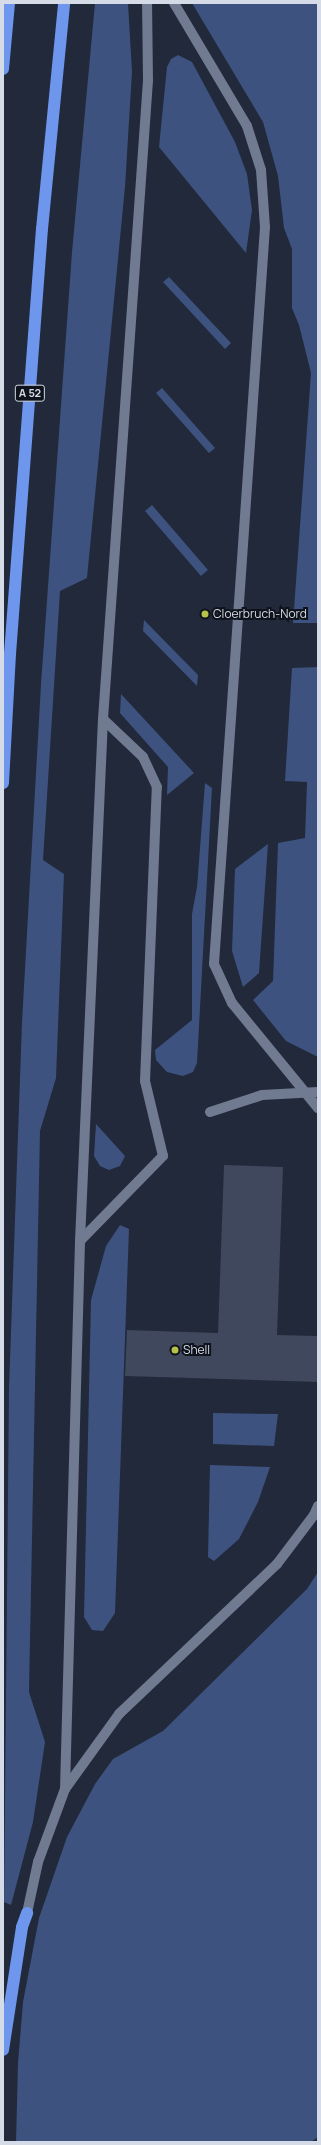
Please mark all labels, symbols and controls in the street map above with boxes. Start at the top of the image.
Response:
road number: A 52 [14,384,46,402]
place label: Cloerbruch-Nord [213,607,307,621]
marker: Cloerbruch-Nord [200,609,210,619]
place label: Shell [183,1343,210,1357]
marker: Shell [170,1345,180,1355]

